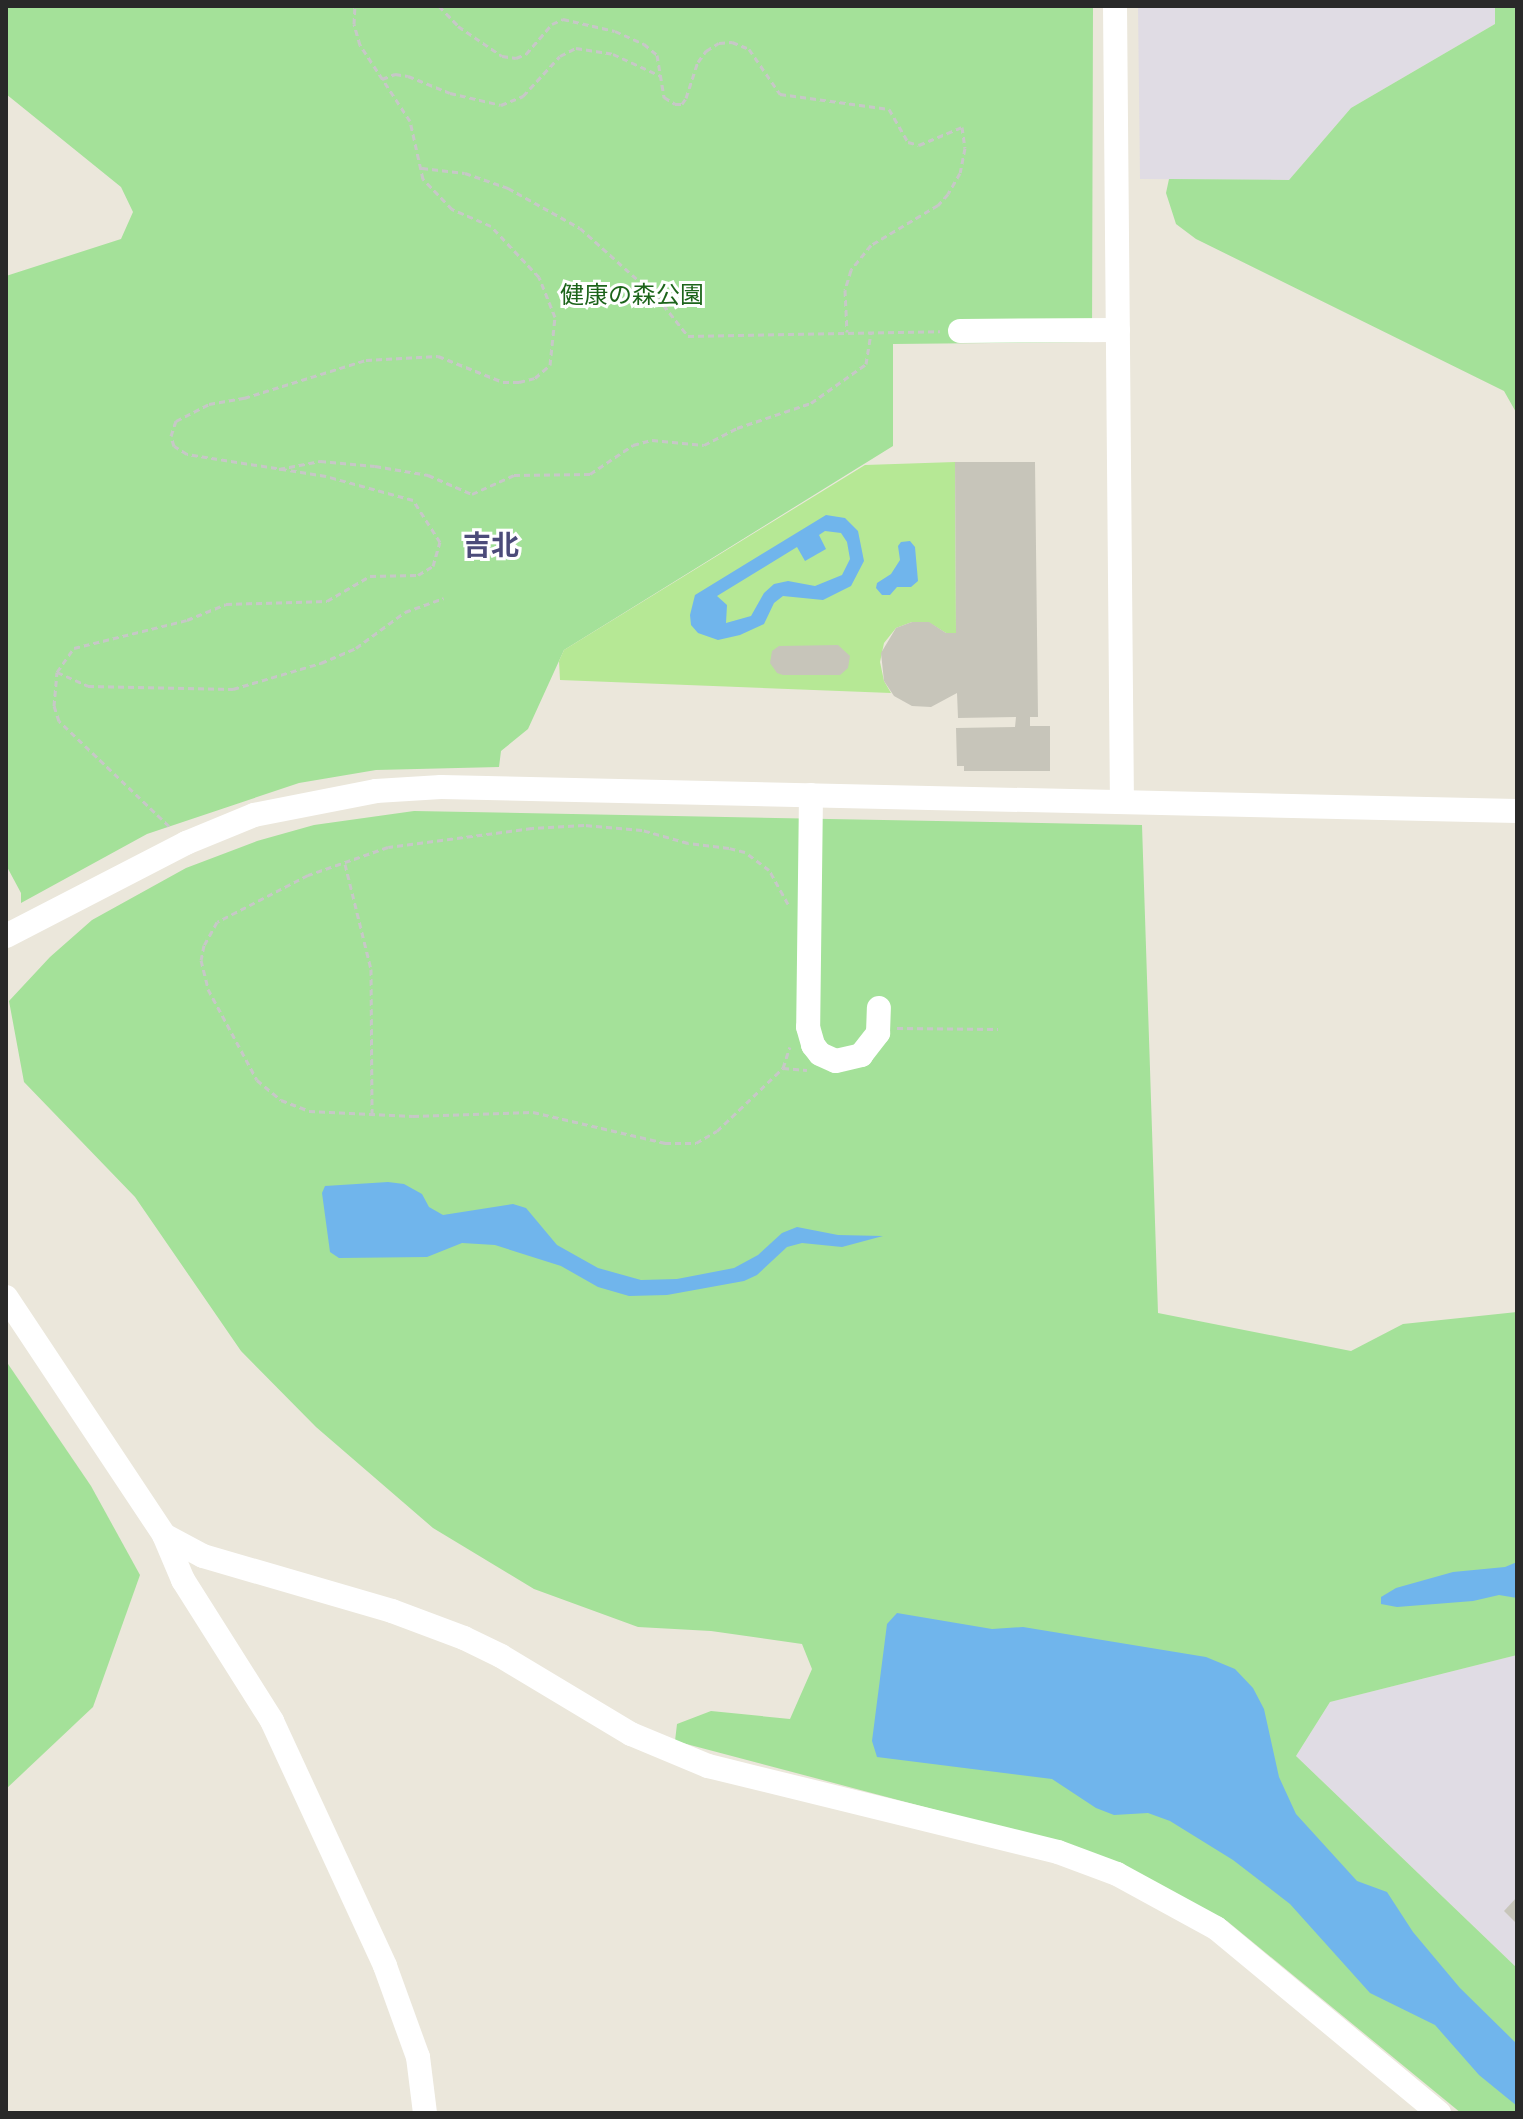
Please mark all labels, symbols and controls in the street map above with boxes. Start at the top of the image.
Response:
park label: 健康の森公園 [560,282,704,310]
district label: 吉北 [463,530,519,564]

